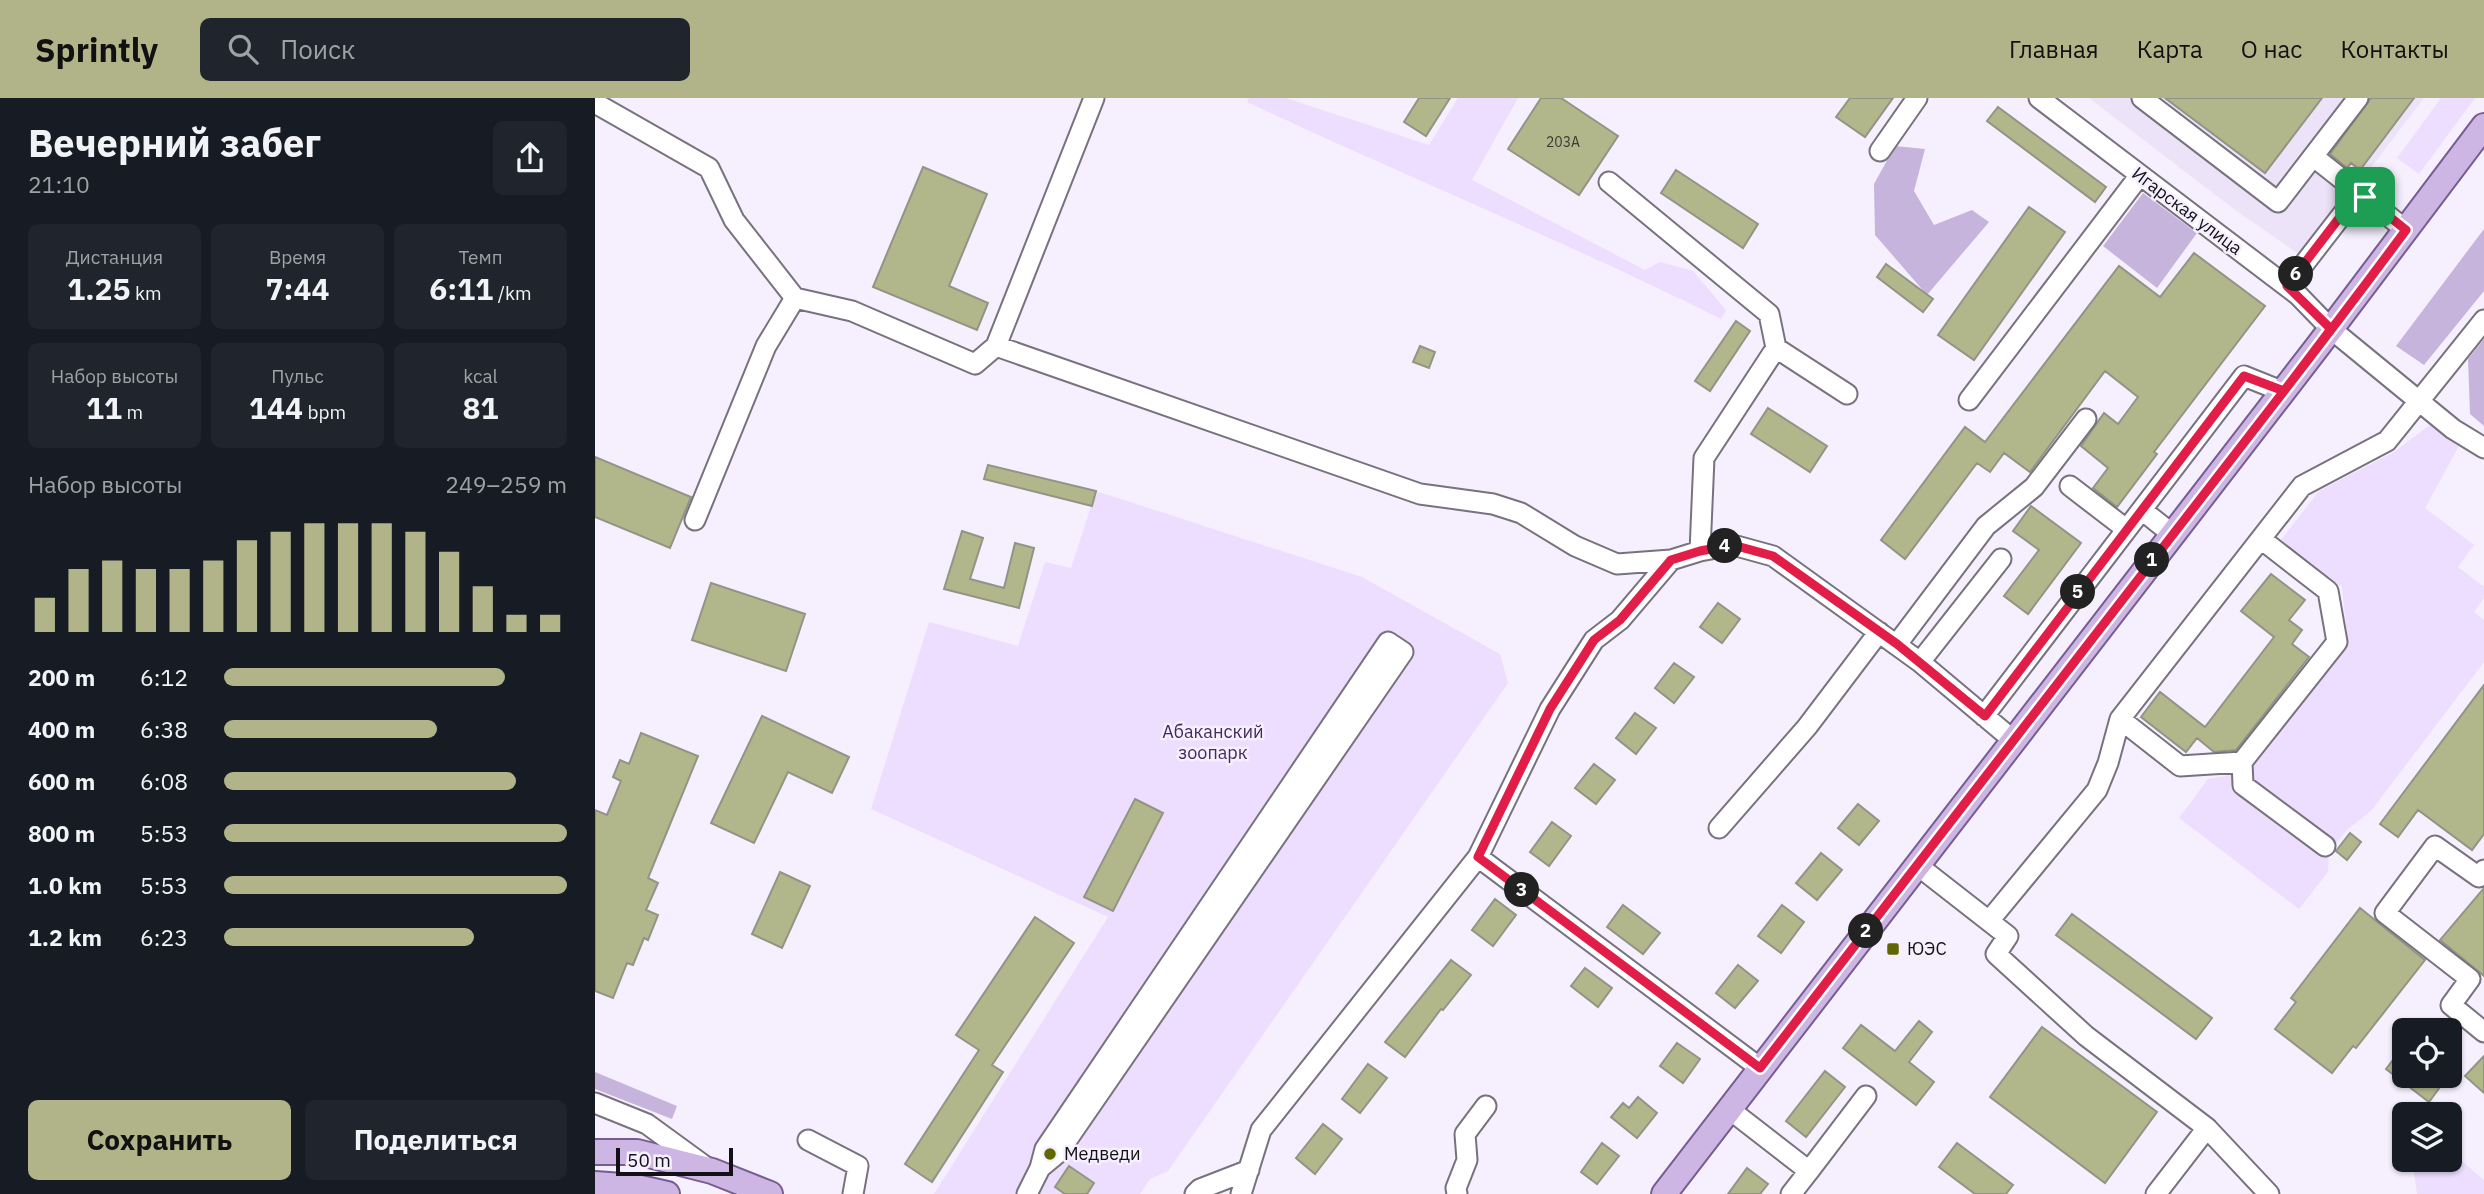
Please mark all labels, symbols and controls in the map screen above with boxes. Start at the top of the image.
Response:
search box [200,18,690,81]
text: Sprintly [35,28,158,71]
icon: search [224,30,262,68]
text: Поиск [280,32,355,66]
text: Главная [2009,33,2099,65]
text: Карта [2137,33,2203,65]
text: О нас [2241,33,2302,65]
text: Контакты [2340,33,2449,65]
text: Вечерний забег [28,118,321,167]
button: share [493,121,567,195]
house number: 203А [1546,133,1580,151]
street label: Игарская улица [2127,162,2247,260]
pin [2335,167,2395,227]
text: 21:10 [28,169,90,199]
icon: arrive [2346,178,2384,216]
text: Дистанция [66,245,163,269]
text: Время [269,245,326,269]
text: Темп [458,245,503,269]
pin: 6 [2279,256,2313,292]
text: 6 [2290,261,2301,285]
text: 1.25 [67,269,131,308]
text: 7:44 [266,269,329,308]
text: 6:11 [429,269,493,308]
text: km [131,281,162,305]
text: /km [493,281,532,305]
text: Набор высоты [51,364,178,388]
text: Пульс [271,364,324,388]
text: kcal [463,364,498,388]
text: 11 [86,388,122,427]
text: 144 [249,388,303,427]
text: 81 [463,388,499,427]
text: m [122,400,143,424]
text: bpm [303,400,346,424]
text: Набор высоты [28,469,182,499]
text: 249–259 m [445,469,567,499]
pin: 4 [1707,528,1743,564]
text: 4 [1719,533,1730,557]
pin: 1 [2135,542,2169,578]
text: 1 [2146,547,2157,571]
pin: 5 [2061,574,2095,610]
text: 5 [2072,579,2083,603]
text: 200 m [28,662,95,692]
text: 6:12 [140,662,188,692]
text: 400 m [28,714,95,744]
text: 6:38 [140,714,188,744]
park label: Абаканский зоопарк [1162,720,1264,764]
text: 600 m [28,766,95,796]
text: 6:08 [140,766,188,796]
text: 800 m [28,818,95,848]
text: 5:53 [140,818,188,848]
text: 1.0 km [28,870,102,900]
text: 5:53 [140,870,188,900]
pin: 3 [1504,872,1539,908]
text: 3 [1516,877,1527,901]
pin: 2 [1849,914,1883,948]
text: 2 [1860,918,1871,942]
text: 1.2 km [28,922,102,952]
text: 6:23 [140,922,188,952]
place label: ЮЭС [1907,937,1947,960]
marker: ЮЭС [1885,941,1901,957]
map controls [2392,1018,2462,1172]
button: locate [2392,1018,2462,1088]
button: Сохранить [28,1100,291,1180]
button: Поделиться [305,1100,567,1180]
button: layers [2392,1102,2462,1172]
place label: Медведи [1064,1142,1141,1165]
scale bar [616,1145,733,1177]
marker: Медведи [1042,1146,1058,1162]
text: 50 m [627,1148,671,1172]

